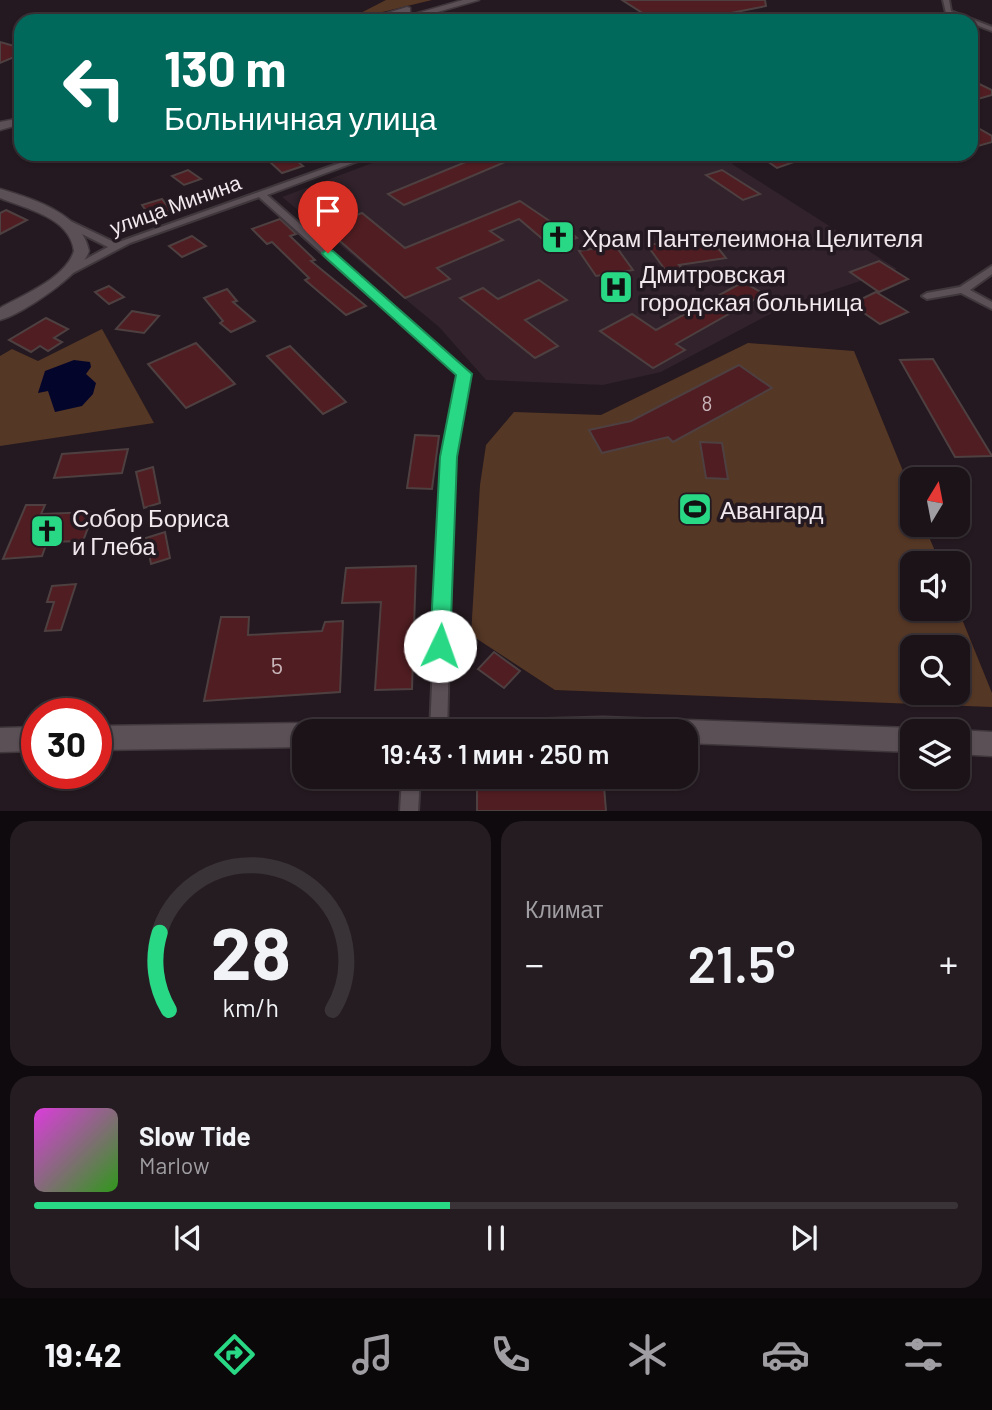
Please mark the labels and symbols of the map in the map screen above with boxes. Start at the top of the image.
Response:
street label: улица Минина [106,169,244,239]
pin [298,181,358,253]
church icon: Храм Пантелеимона Целителя [539,218,577,256]
place label: Храм Пантелеимона Целителя [582,223,923,252]
place label: Дмитровская городская больница [640,259,863,316]
hospital icon: Дмитровская городская больница [597,268,635,306]
house number: 8 [702,390,712,415]
north arrow [900,467,970,537]
sports icon: Авангард [676,490,714,528]
place label: Авангард [720,495,823,524]
place label: Собор Бориса и Глеба [72,503,230,560]
church icon: Собор Бориса и Глеба [28,512,66,550]
position arrow [403,609,477,683]
house number: 5 [271,650,283,679]
speed limit sign: 30 [21,698,112,789]

